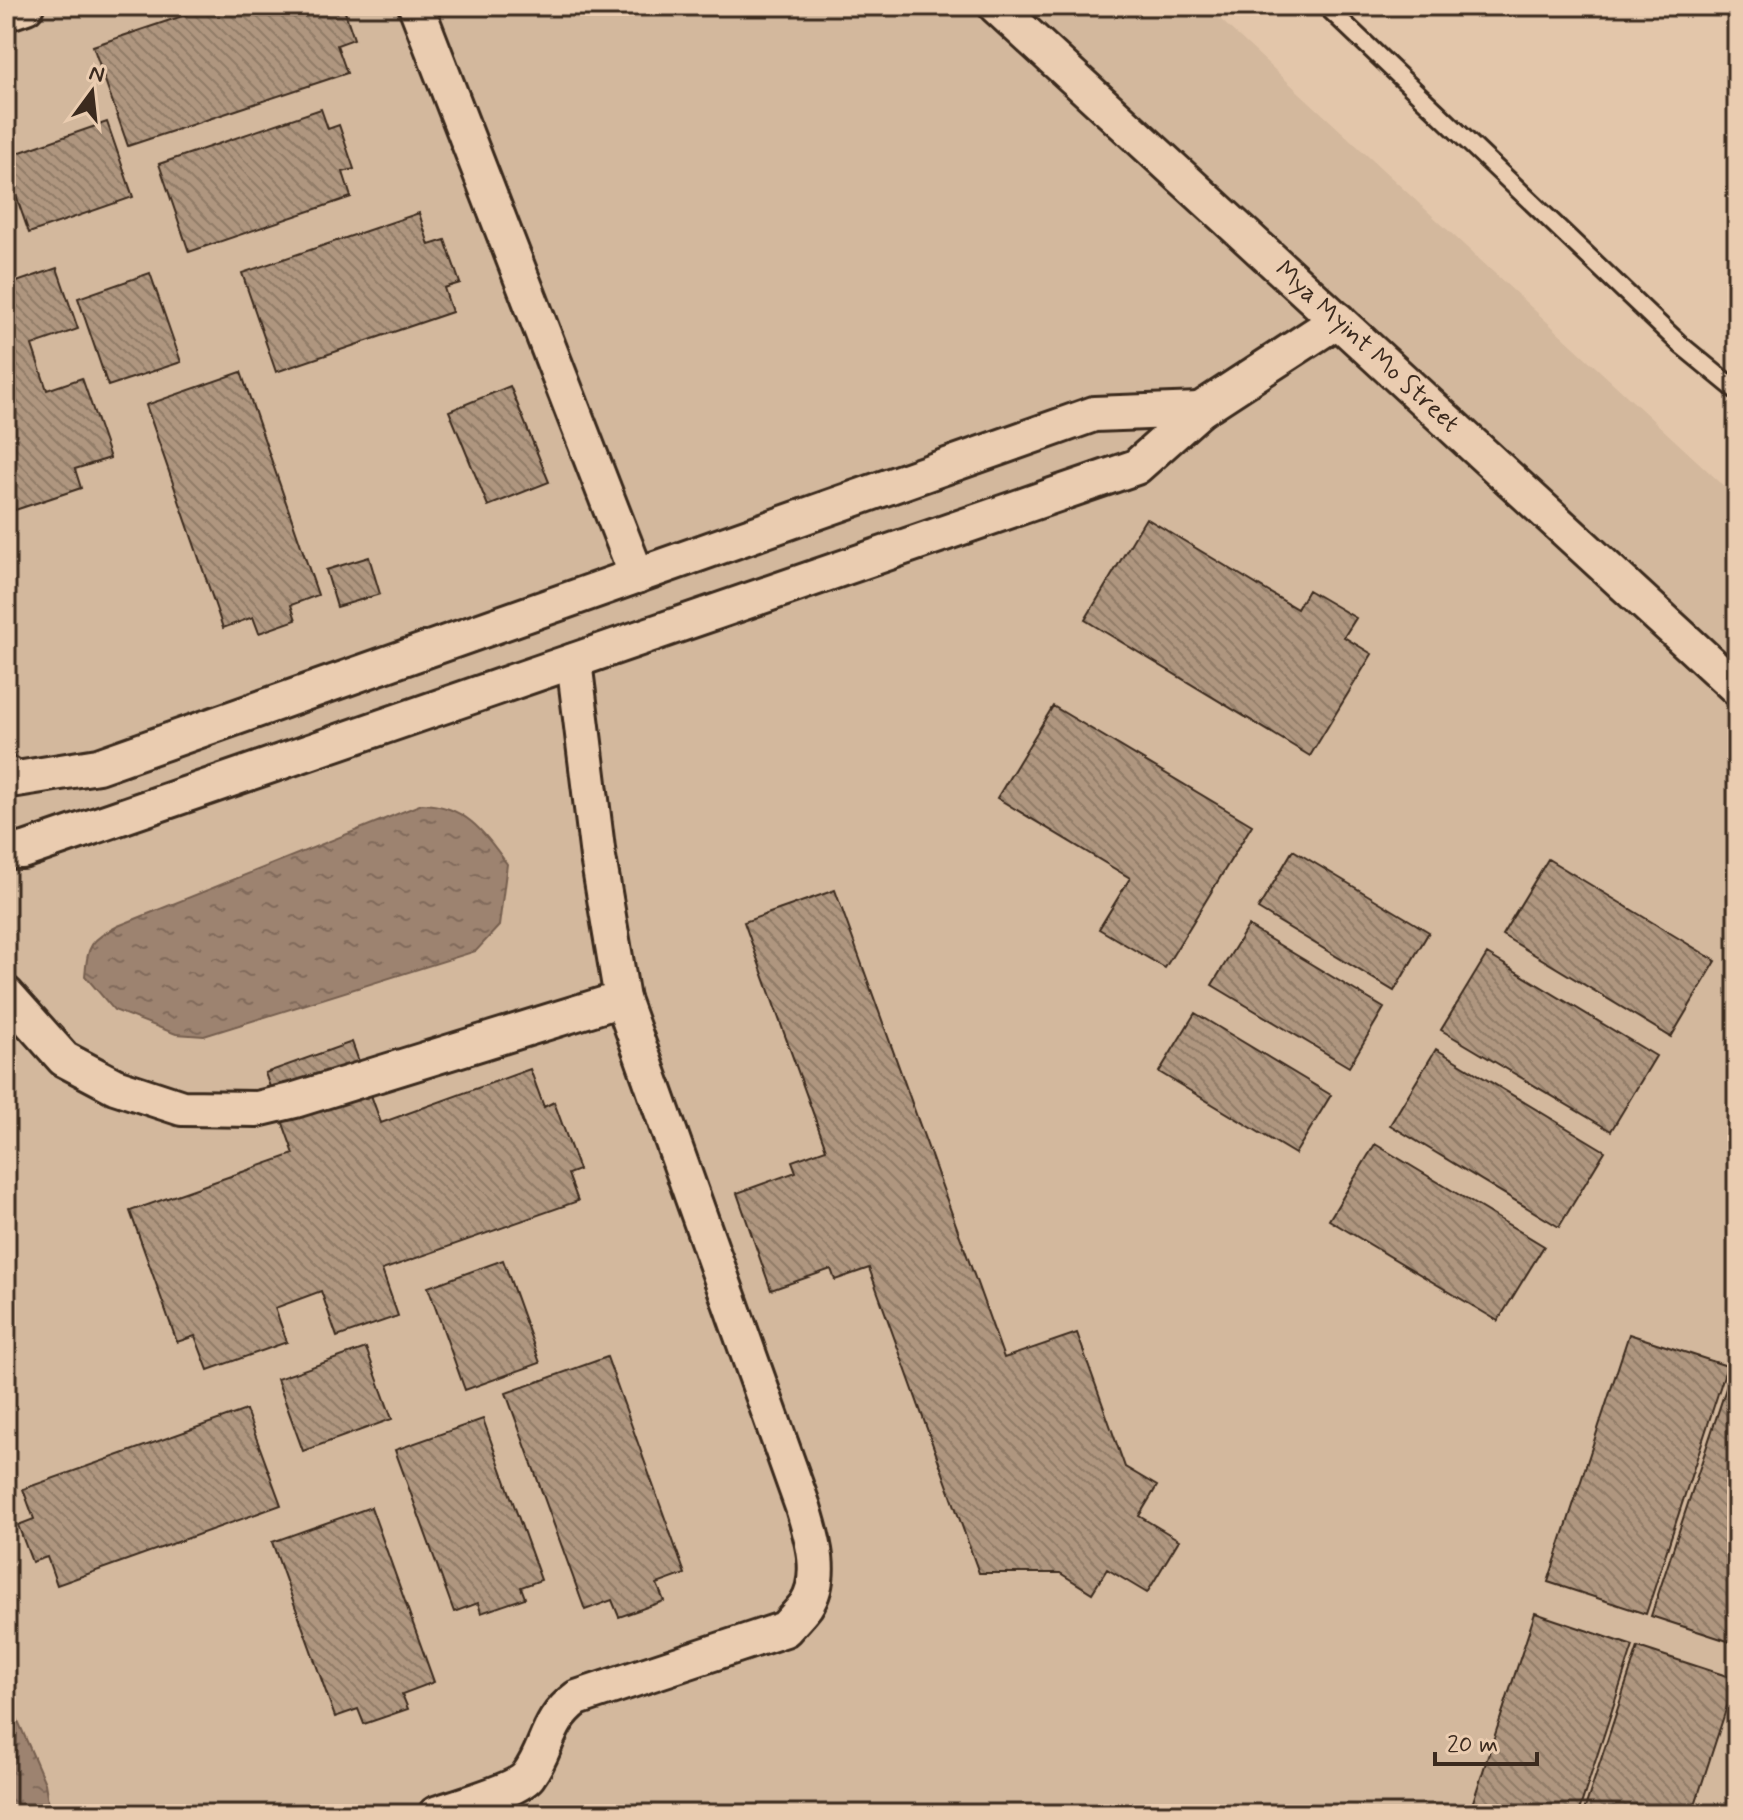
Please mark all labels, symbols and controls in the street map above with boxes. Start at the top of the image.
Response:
north arrow [52,52,132,132]
text: N [86,59,107,90]
street label: Mya Myint Mo Street [1267,254,1467,441]
scale bar [1435,1716,1537,1766]
text: 20 m [1447,1730,1498,1761]

